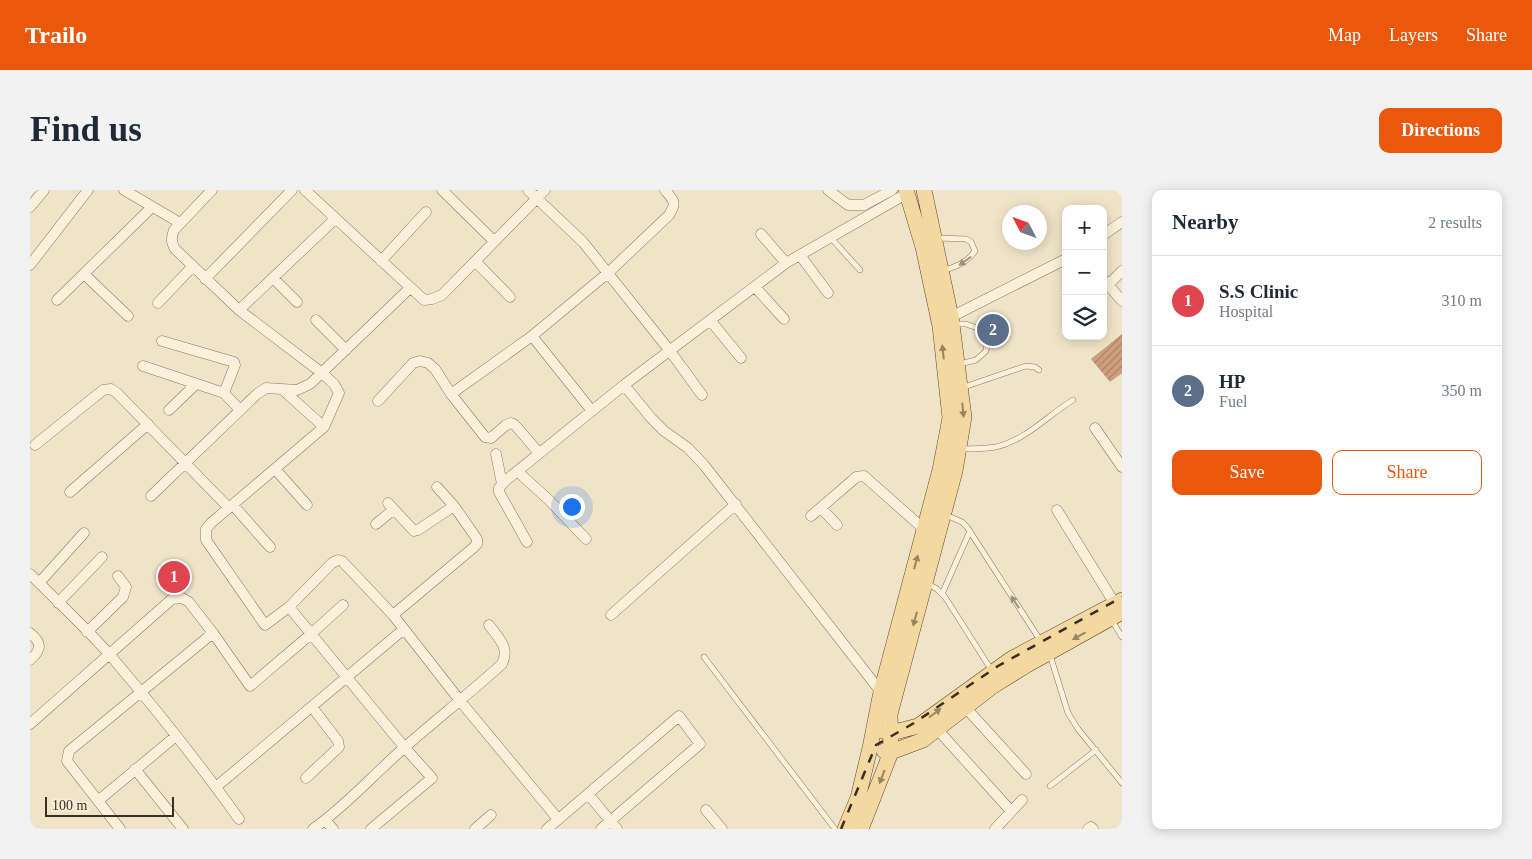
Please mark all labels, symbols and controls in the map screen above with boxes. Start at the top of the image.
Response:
text: Trailo [25,22,87,48]
text: Map [1328,25,1361,45]
text: Layers [1389,25,1438,45]
text: Share [1466,25,1507,45]
button: Directions [1379,108,1502,153]
text: Find us [30,110,142,149]
north arrow [1002,205,1047,250]
map controls [1062,205,1107,340]
button: + [1062,205,1107,250]
text: Nearby [1172,210,1239,234]
text: 2 results [1428,214,1482,231]
button: − [1062,250,1107,295]
one-way arrow [958,256,972,265]
text: S.S Clinic [1219,281,1298,302]
text: 1 [1184,292,1192,309]
text: 310 m [1442,292,1482,309]
button: layers [1062,295,1107,340]
text: Hospital [1219,303,1273,320]
pin: 2 [977,311,1009,349]
one-way arrow [939,344,947,360]
text: HP [1219,371,1245,392]
text: 2 [1184,382,1192,399]
text: 350 m [1442,382,1482,399]
text: Fuel [1219,393,1247,410]
one-way arrow [959,402,967,418]
button: Save [1172,450,1322,495]
button: Share [1332,450,1482,495]
your location [559,494,585,520]
one-way arrow [912,555,920,570]
pin: 1 [158,558,190,596]
one-way arrow [1011,595,1020,608]
one-way arrow [911,611,919,627]
one-way arrow [1072,632,1087,640]
one-way arrow [928,708,942,718]
one-way arrow [878,769,885,784]
scale bar [45,794,174,817]
text: 100 m [52,798,87,813]

